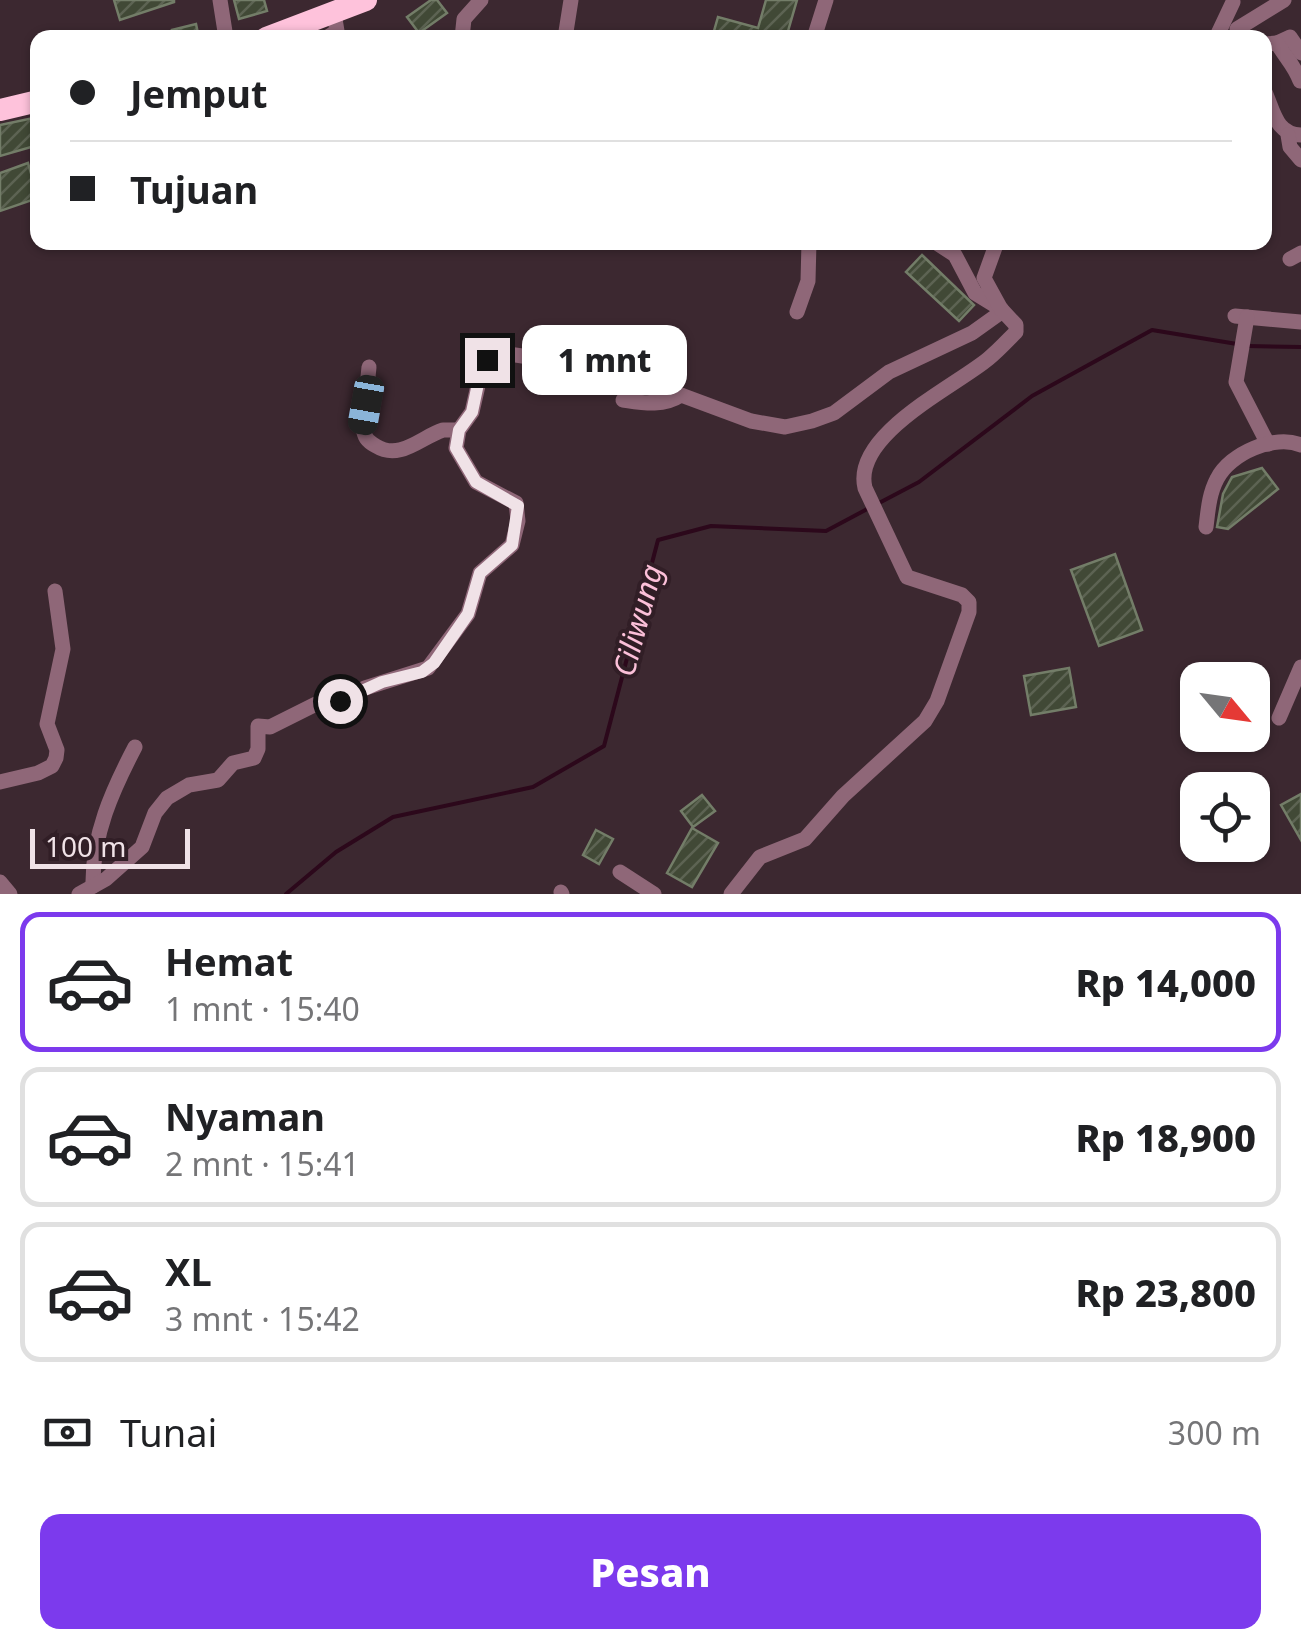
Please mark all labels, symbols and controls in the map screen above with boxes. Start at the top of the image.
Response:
text: Jemput [130,67,268,119]
text: Tujuan [130,163,258,215]
callout: 1 mnt [522,325,687,395]
route end [465,338,510,383]
text: 1 mnt [558,338,651,381]
car [346,373,386,437]
water label: Ciliwung [602,559,672,681]
north arrow [1180,662,1270,752]
map controls [1180,662,1270,862]
route start [318,679,363,724]
button: locate [1180,772,1270,862]
scale bar [30,824,190,868]
text: 100 m [45,827,127,865]
text: Hemat [165,935,293,987]
icon: car [45,937,135,1027]
text: Rp 14,000 [1076,956,1256,1008]
text: 1 mnt · 15:40 [165,987,360,1030]
text: Nyaman [165,1090,325,1142]
icon: car [45,1092,135,1182]
text: Rp 18,900 [1076,1111,1256,1163]
text: 2 mnt · 15:41 [165,1142,360,1185]
text: XL [165,1245,212,1297]
icon: car [45,1247,135,1337]
text: Rp 23,800 [1076,1266,1256,1318]
text: 3 mnt · 15:42 [165,1297,360,1340]
icon: cash [40,1405,95,1460]
text: Tunai [120,1406,217,1458]
text: 300 m [1168,1411,1261,1454]
button: Pesan [40,1514,1261,1629]

